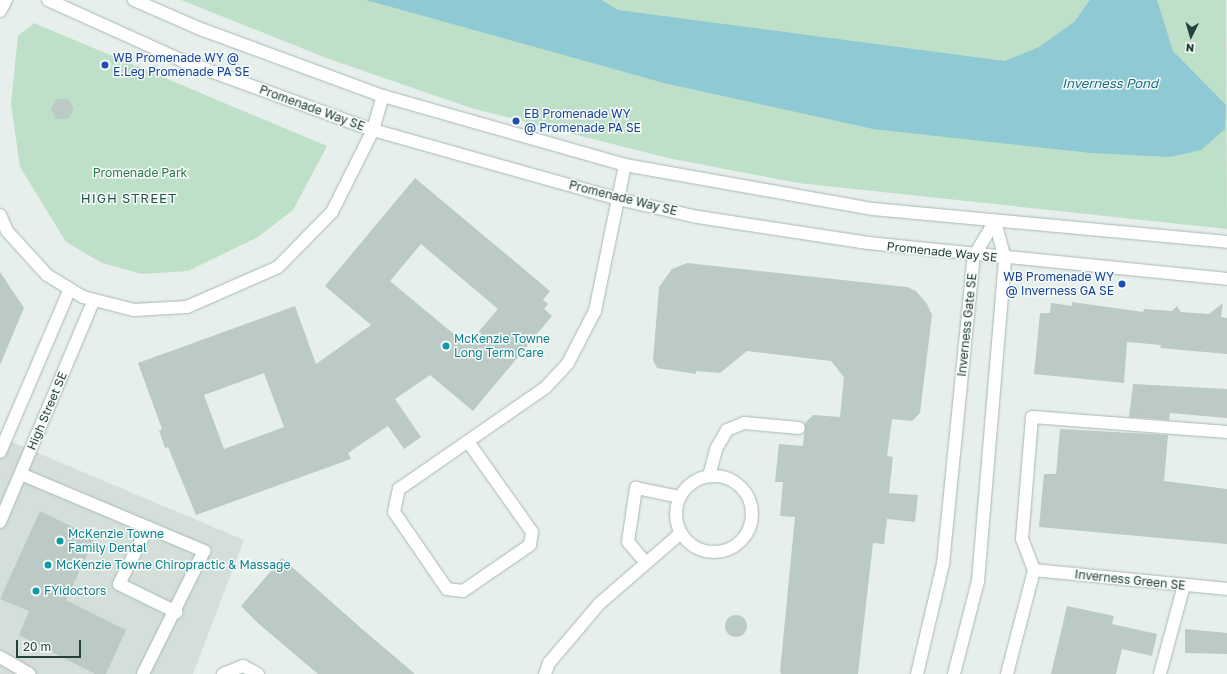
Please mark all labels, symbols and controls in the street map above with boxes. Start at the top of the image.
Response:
north arrow [1171,16,1211,56]
text: N [1185,42,1195,55]
place label: WB Promenade WY @ E.Leg Promenade PA SE [113,51,250,79]
marker: WB Promenade WY @ E.Leg Promenade PA SE [100,60,110,70]
water label: Inverness Pond [1062,75,1158,91]
street label: Promenade Way SE [257,82,367,134]
place label: EB Promenade WY @ Promenade PA SE [524,107,641,135]
marker: EB Promenade WY @ Promenade PA SE [511,116,521,126]
park label: Promenade Park [93,166,187,180]
street label: Promenade Way SE [567,178,679,218]
district label: HIGH STREET [81,190,177,206]
street label: Promenade Way SE [886,239,998,265]
place label: WB Promenade WY @ Inverness GA SE [1003,270,1114,298]
street label: Inverness Gate SE [954,273,980,377]
marker: WB Promenade WY @ Inverness GA SE [1117,279,1127,289]
place label: McKenzie Towne Long Term Care [454,332,550,360]
marker: McKenzie Towne Long Term Care [441,341,451,351]
street label: High Street SE [24,370,70,452]
place label: McKenzie Towne Family Dental [68,527,164,555]
marker: McKenzie Towne Family Dental [55,536,65,546]
place label: McKenzie Towne Chiropractic & Massage [56,558,290,572]
marker: McKenzie Towne Chiropractic & Massage [43,560,53,570]
street label: Inverness Green SE [1074,567,1186,593]
place label: FYidoctors [44,584,106,598]
marker: FYidoctors [31,586,41,596]
scale bar [18,632,83,658]
text: 20 m [23,639,51,654]

